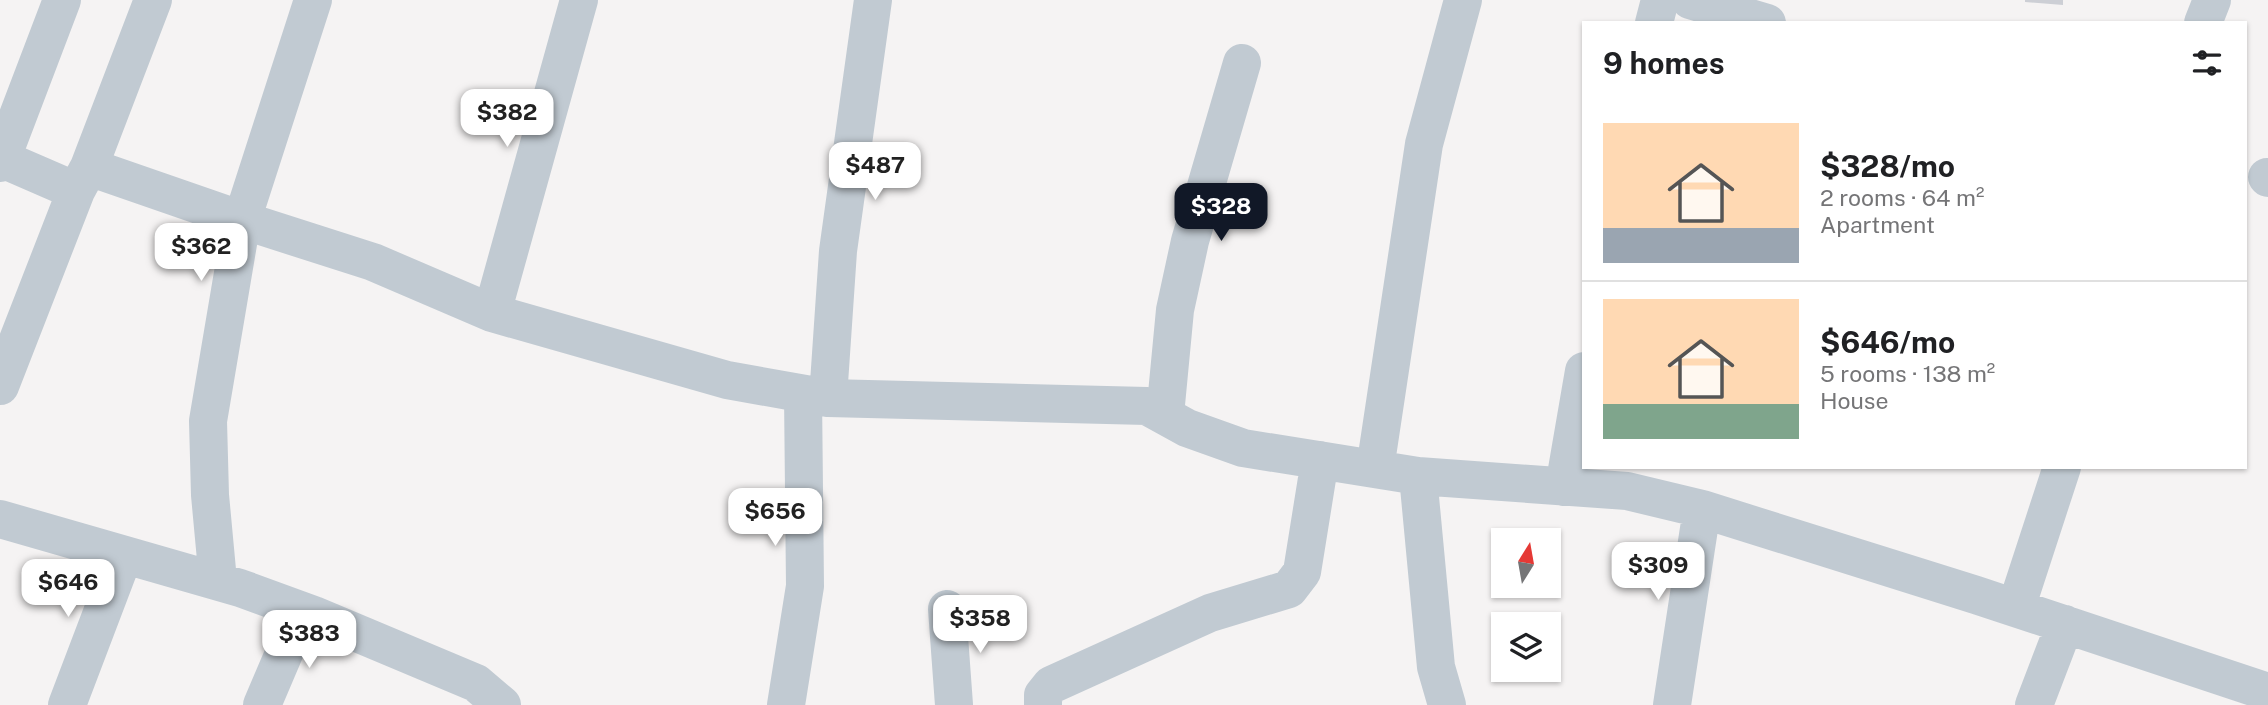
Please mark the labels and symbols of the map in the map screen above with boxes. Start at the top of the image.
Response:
pin: $382 [466,90,548,149]
pin: $487 [834,142,916,202]
pin: $328 [1180,184,1262,243]
pin: $362 [160,224,242,283]
pin: $656 [734,489,816,548]
north arrow [1491,528,1561,598]
pin: $309 [1617,542,1699,602]
pin: $646 [27,560,109,619]
pin: $358 [939,596,1021,655]
pin: $383 [268,610,350,670]

